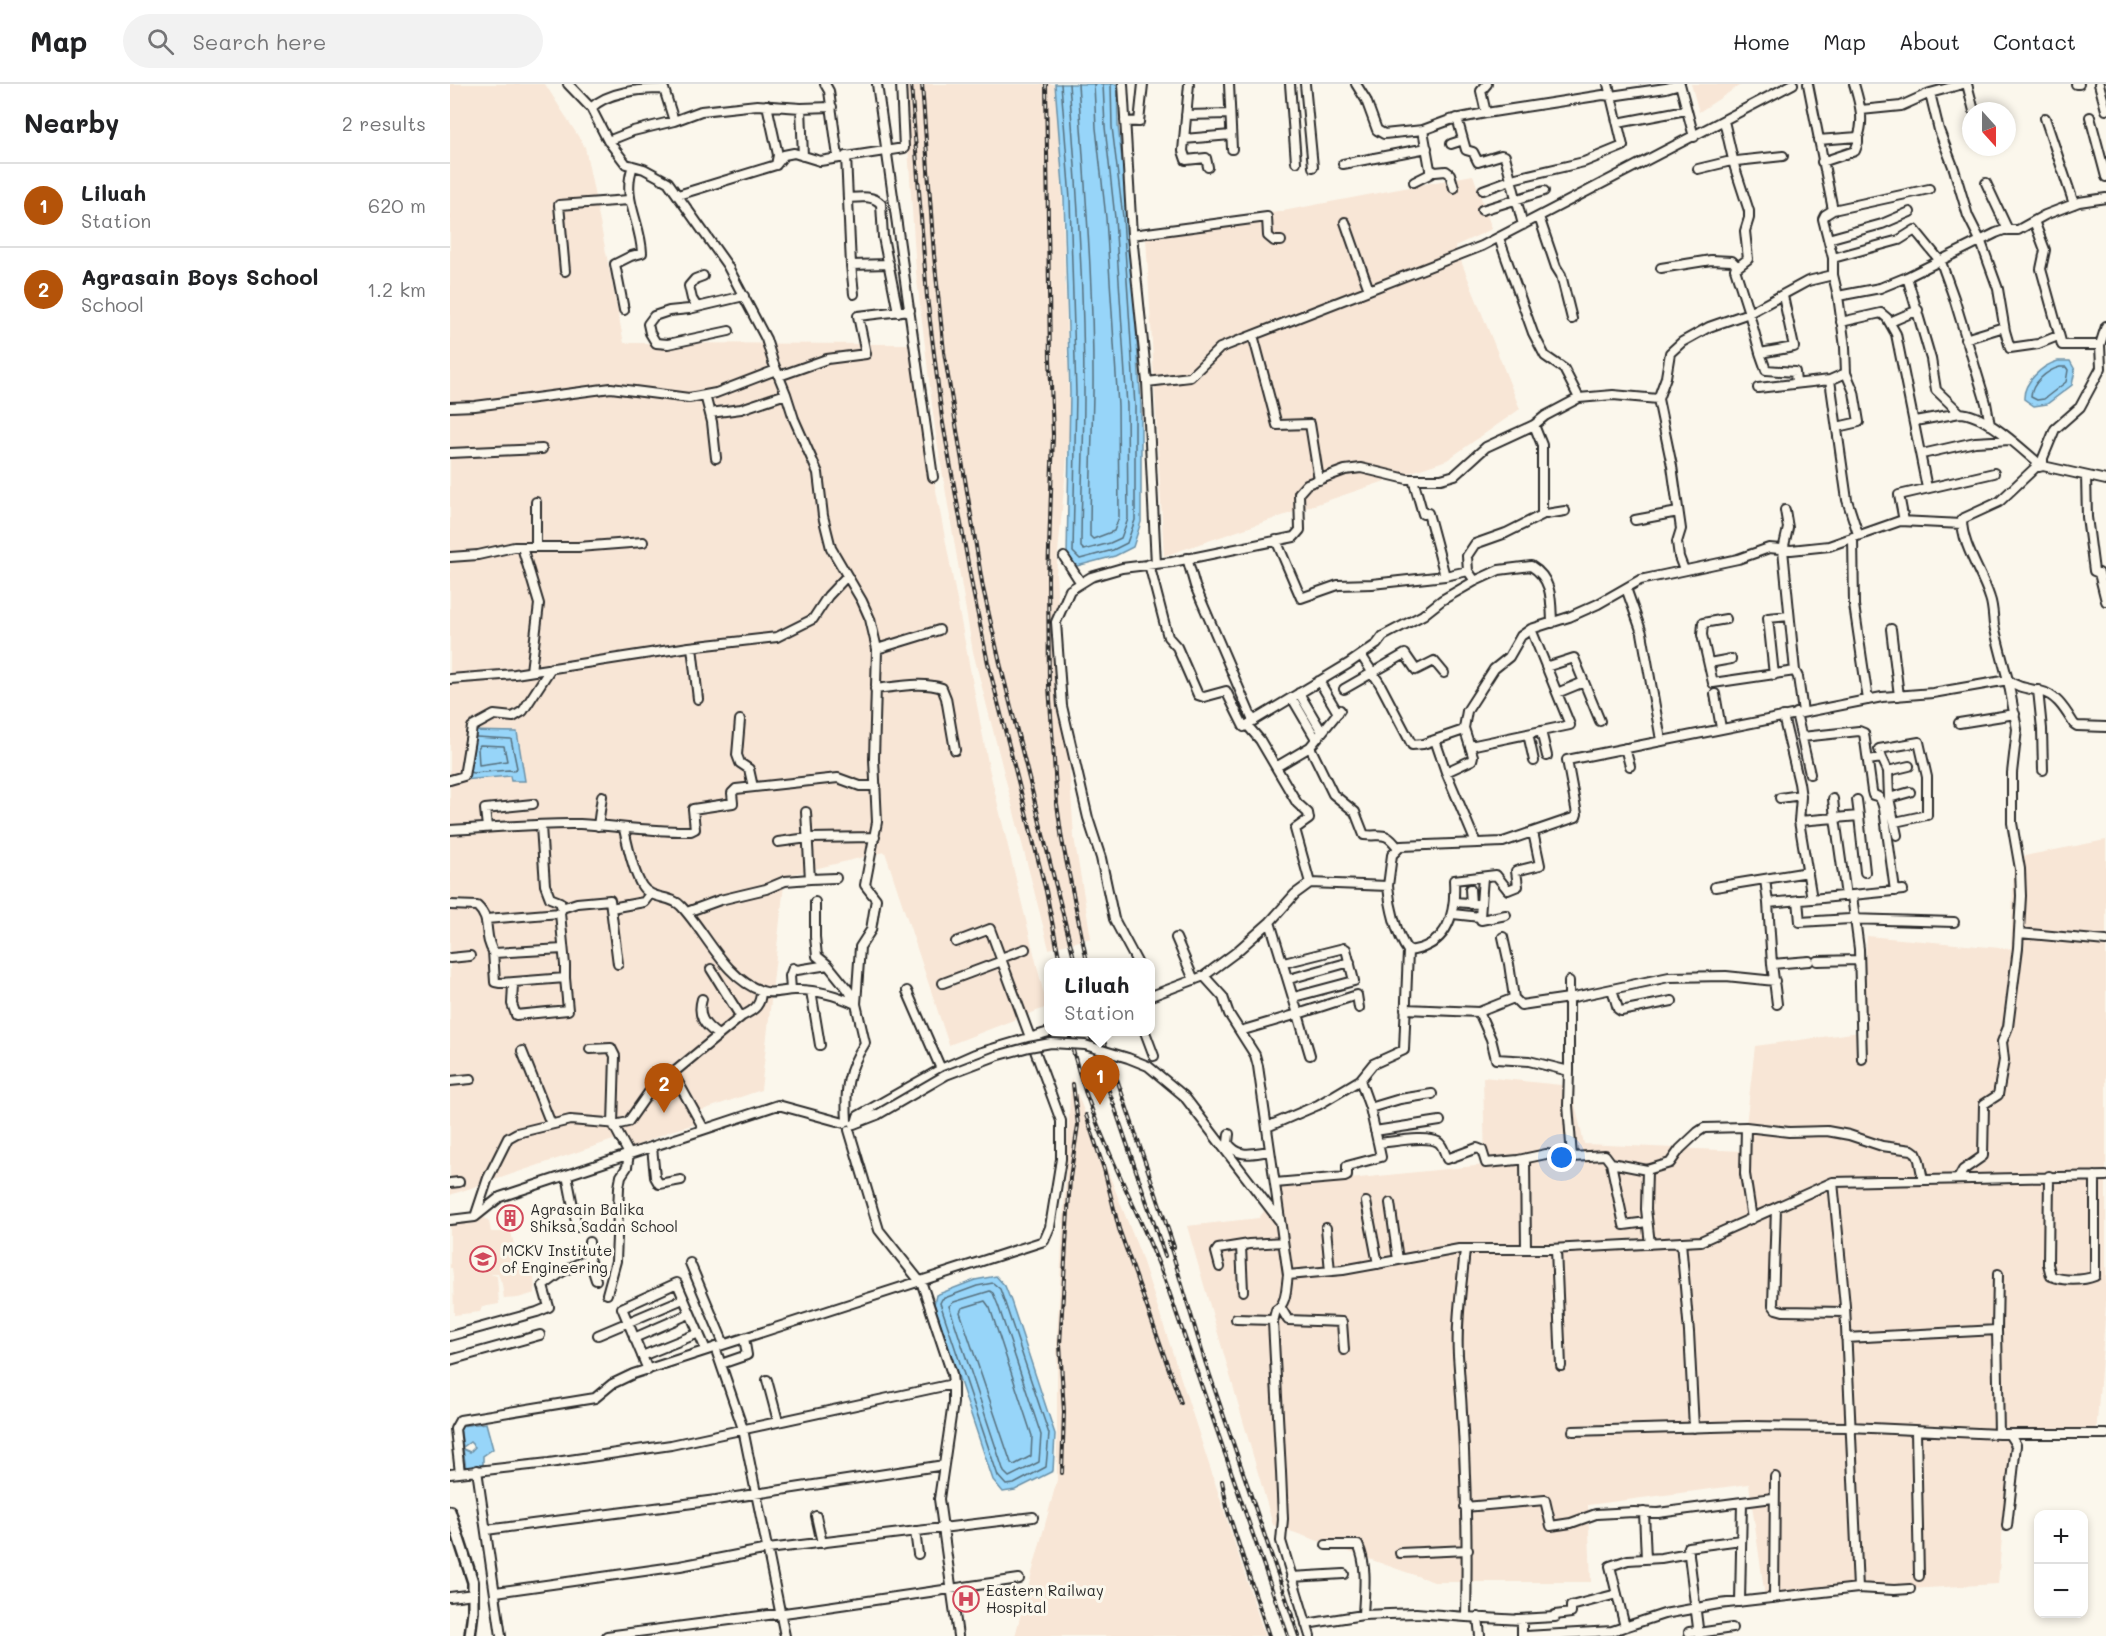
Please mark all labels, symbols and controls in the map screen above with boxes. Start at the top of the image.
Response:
search box [123,14,543,68]
text: Map [30,23,87,59]
icon: search [144,25,177,58]
text: Search here [192,27,326,56]
text: Home [1733,28,1790,55]
text: Map [1823,28,1866,55]
text: About [1899,28,1960,55]
text: Contact [1993,28,2076,55]
north arrow [1962,102,2016,156]
text: Nearby [24,106,119,140]
text: 2 results [342,110,426,136]
text: Liluah [81,178,146,207]
text: 1 [39,192,48,218]
text: 620 m [368,192,426,218]
text: Station [81,207,151,233]
text: Agrasain Boys School [81,262,318,291]
text: 2 [38,276,49,302]
text: 1.2 km [367,276,426,302]
text: School [81,291,144,317]
popup [1044,958,1155,1036]
text: Liluah [1064,970,1129,999]
text: Station [1064,999,1135,1025]
pin: 1 [1080,1056,1120,1105]
pin: 2 [644,1064,684,1113]
your location [1547,1143,1576,1172]
place label: Agrasain Balika Shiksa Sadan School [530,1199,678,1236]
building icon: Agrasain Balika Shiksa Sadan School [495,1203,525,1233]
place label: MCKV Institute of Engineering [502,1240,612,1277]
school or university icon: MCKV Institute of Engineering [468,1244,498,1274]
map controls [2034,1510,2088,1618]
button: + [2034,1510,2088,1564]
button: − [2034,1564,2088,1618]
place label: Eastern Railway Hospital [986,1580,1104,1617]
hospital icon: Eastern Railway Hospital [951,1584,981,1614]

